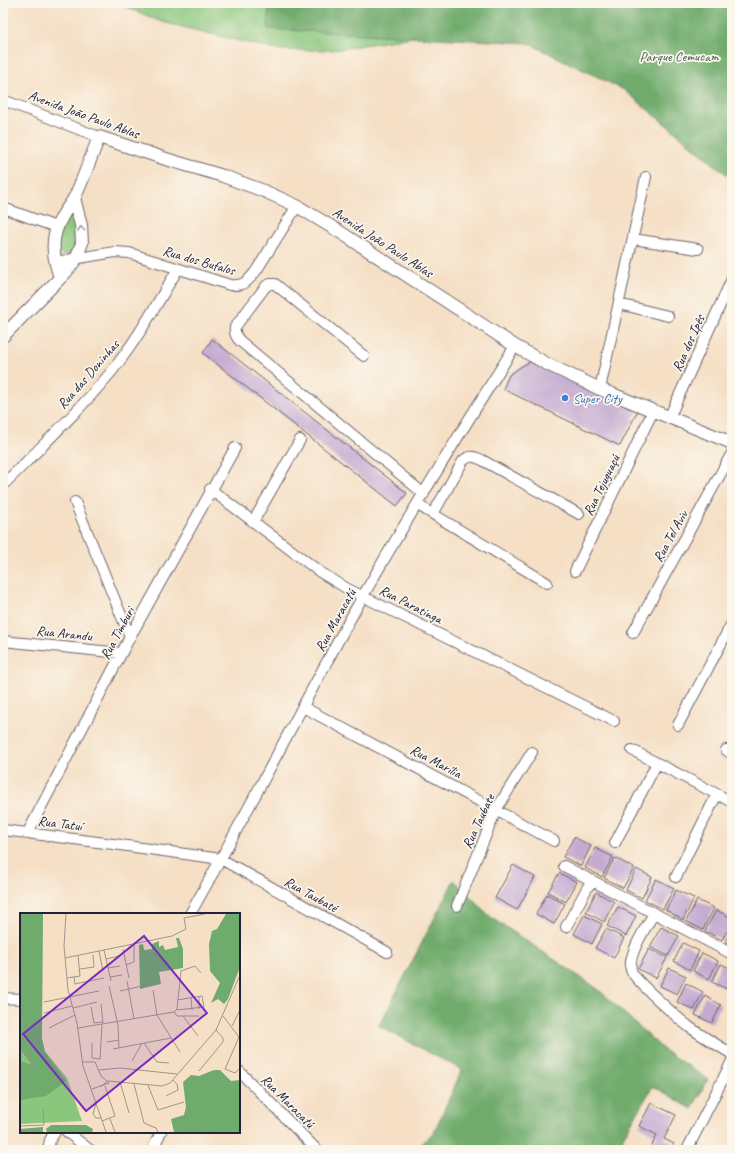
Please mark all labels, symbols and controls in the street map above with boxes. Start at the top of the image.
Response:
park label: Parque Cemucam [640,48,720,65]
street label: Avenida João Paulo Ablas [26,87,143,143]
street label: Avenida João Paulo Ablas [329,204,437,282]
one-way arrow [76,226,85,232]
street label: Rua dos Bufalos [161,242,238,279]
street label: Rua dos Ipês [668,311,709,374]
street label: Rua das Doninhas [54,335,124,412]
place label: Super City [573,390,623,407]
marker: Super City [560,393,570,403]
street label: Rua Tejuguaçú [579,450,624,518]
street label: Rua Tel Aviv [649,506,692,565]
street label: Rua Paratinga [376,581,446,628]
street label: Rua Maracatú [311,585,360,654]
street label: Rua Timburi [97,602,139,662]
street label: Rua Arandu [35,622,93,645]
street label: Rua Marília [407,741,465,783]
street label: Rua Taubate [459,790,499,851]
street label: Rua Tatuí [37,812,86,835]
street label: Rua Taubaté [281,873,342,917]
inset map [20,913,240,1133]
street label: Rua Maracatú [257,1071,319,1133]

